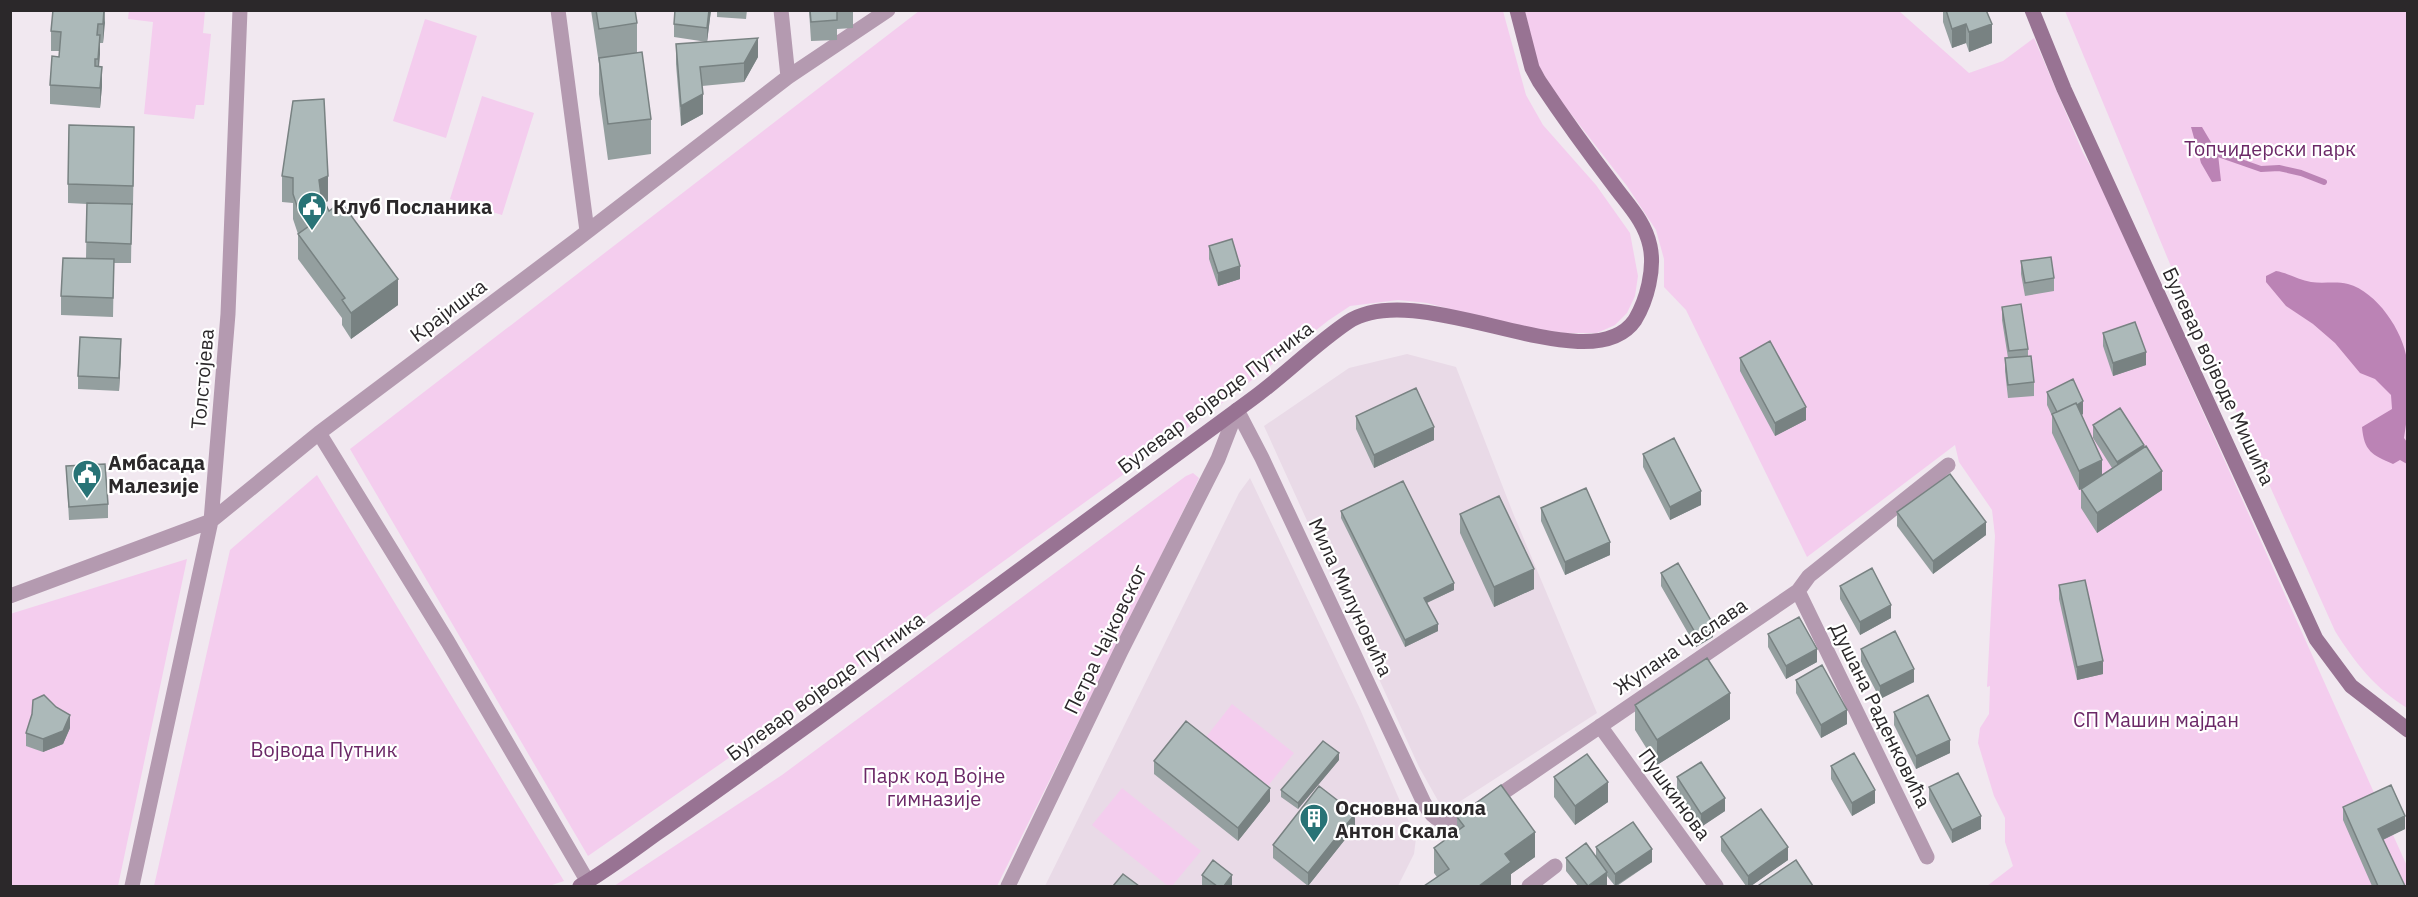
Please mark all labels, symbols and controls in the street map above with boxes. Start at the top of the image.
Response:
park label: Топчидерски парк [2184,135,2356,162]
public building icon: Клуб Посланика [296,190,328,232]
place label: Клуб Посланика [333,193,492,220]
street label: Булевар војводе Мишића [2157,263,2282,490]
street label: Крајишка [404,272,492,348]
street label: Булевар војводе Путника [1112,314,1319,479]
street label: Толстојева [184,327,220,430]
place label: Амбасада Малезије [108,449,205,499]
public building icon: Амбасада Малезије [71,458,103,500]
street label: Мила Милуновића [1302,513,1400,681]
street label: Петра Чајковског [1057,559,1153,718]
street label: Жупана Часлава [1608,591,1752,701]
street label: Булевар војводе Путника [721,605,930,767]
street label: Душана Раденковића [1824,618,1938,812]
park label: СП Машин мајдан [2073,706,2239,733]
park label: Војвода Путник [251,736,397,763]
street label: Пушкинова [1633,743,1718,846]
park label: Парк код Војне гимназије [863,762,1005,812]
place label: Основна школа Антон Скала [1335,794,1486,844]
building icon: Основна школа Антон Скала [1298,802,1330,844]

